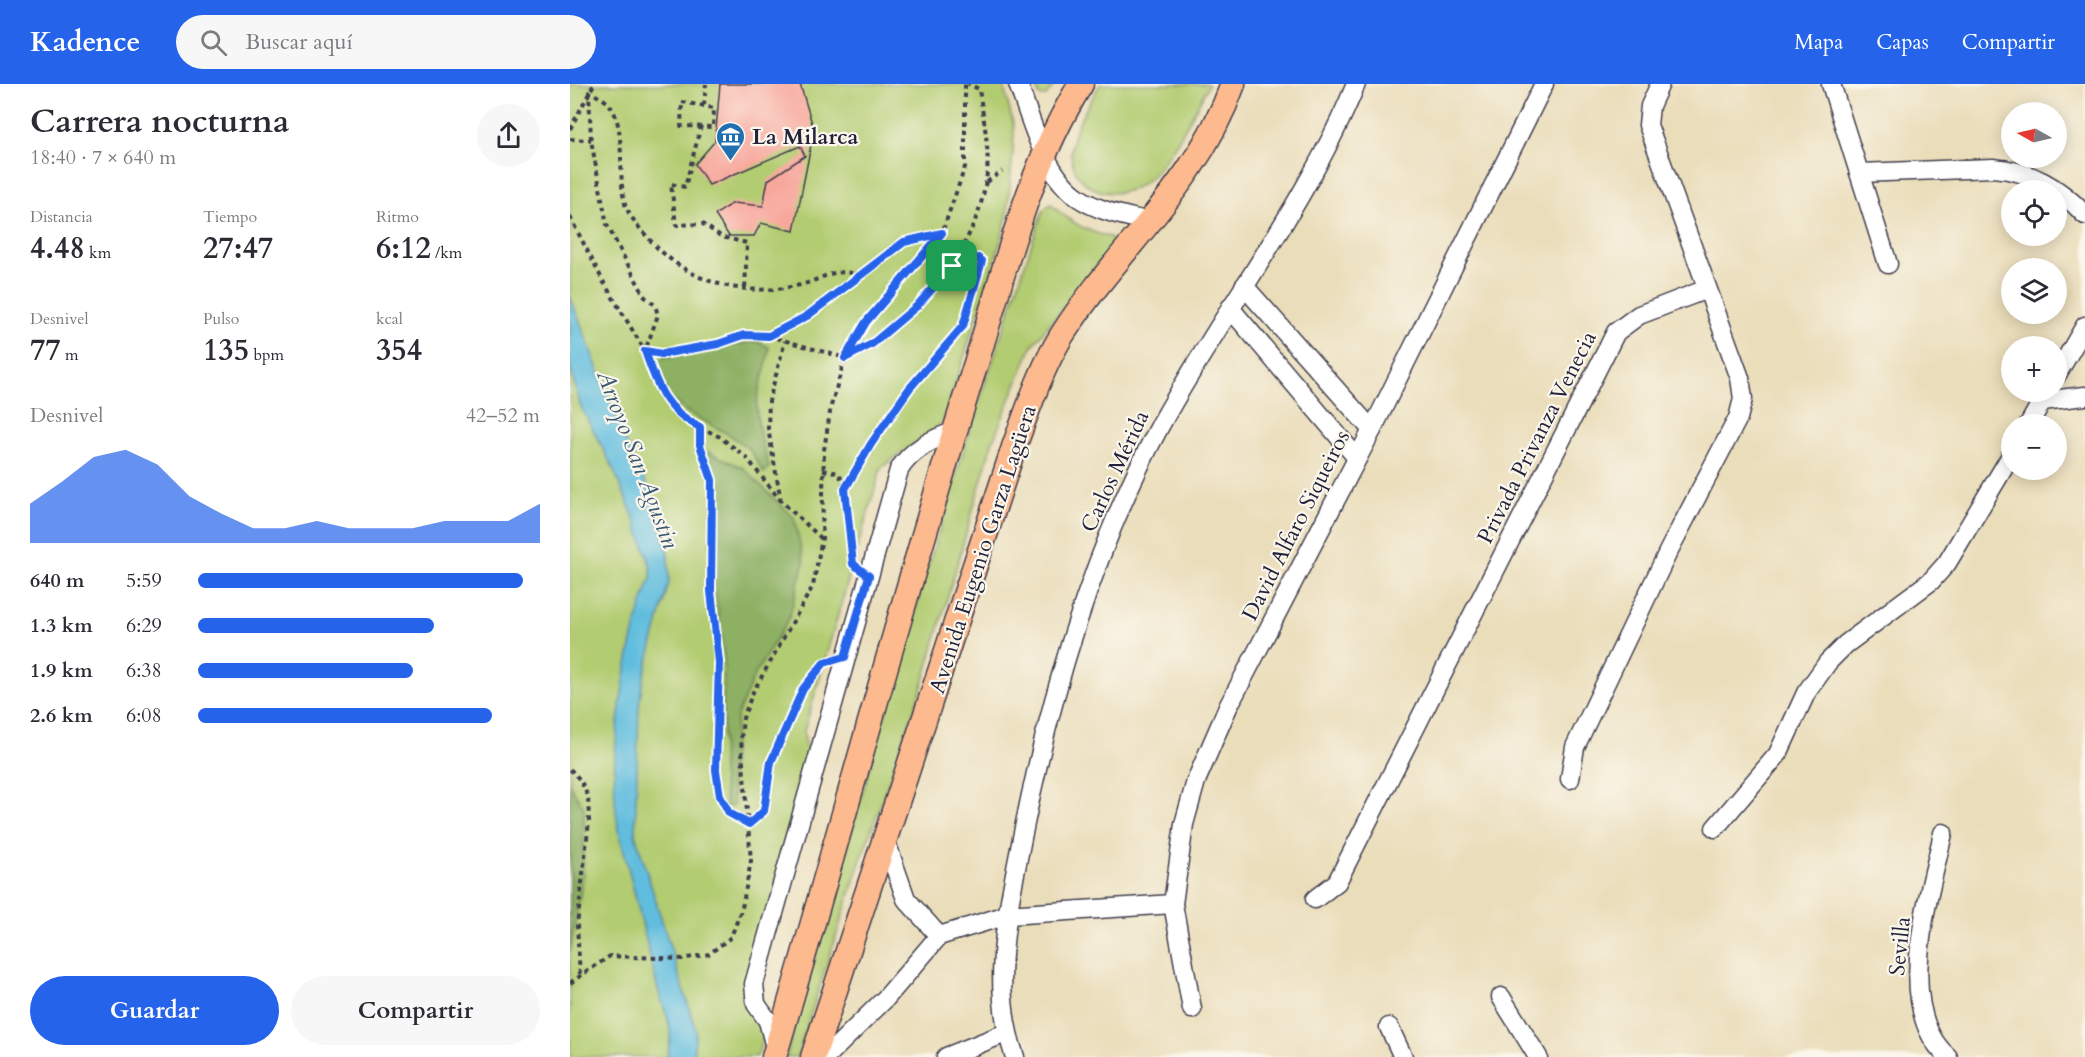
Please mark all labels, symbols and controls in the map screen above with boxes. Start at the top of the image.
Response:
search box [176,15,596,69]
text: Kadence [30,23,140,61]
icon: search [197,26,230,59]
text: Buscar aquí [245,27,353,57]
text: Mapa [1794,28,1843,57]
text: Capas [1876,28,1929,57]
text: Compartir [1962,28,2055,57]
text: Carrera nocturna [30,99,289,144]
north arrow [2001,102,2067,168]
map controls [2001,102,2067,480]
button: share [477,104,540,167]
museum icon: La Milarca [715,120,747,162]
place label: La Milarca [752,122,859,152]
text: 18:40 · 7 × 640 m [30,144,176,171]
button: locate [2001,180,2067,246]
text: Distancia [30,206,93,228]
text: Tiempo [203,206,257,228]
text: Ritmo [376,206,419,228]
text: 4.48 [30,228,85,269]
text: 27:47 [203,228,273,269]
text: 6:12 [376,228,431,269]
pin [926,240,977,291]
text: km [85,242,111,264]
text: /km [431,242,462,264]
icon: arrive [935,249,968,282]
button: layers [2001,258,2067,324]
text: Desnivel [30,308,89,330]
text: Pulso [203,308,239,330]
text: kcal [376,308,403,330]
street label: Privada Privanza Venecia [1470,326,1604,549]
text: 77 [30,330,61,371]
text: 135 [203,330,249,371]
text: 354 [376,330,422,371]
button: + [2001,336,2067,402]
text: m [61,344,79,366]
text: bpm [249,344,284,366]
water label: Arroyo San Agustin [588,364,687,554]
street label: Avenida Eugenio Garza Lagüera [922,401,1044,698]
text: Desnivel [30,402,103,429]
text: 42–52 m [466,402,540,429]
street label: Carlos Mérida [1074,405,1156,537]
button: − [2001,414,2067,480]
street label: David Alfaro Siqueiros [1235,425,1357,626]
text: 640 m [30,567,85,594]
text: 5:59 [126,567,162,594]
text: 1.3 km [30,612,93,639]
text: 6:29 [126,612,162,639]
text: 1.9 km [30,657,93,684]
text: 6:38 [126,657,162,684]
text: 2.6 km [30,702,93,729]
text: 6:08 [126,702,162,729]
street label: Sevilla [1882,915,1918,977]
button: Guardar [30,976,279,1045]
button: Compartir [291,976,540,1045]

